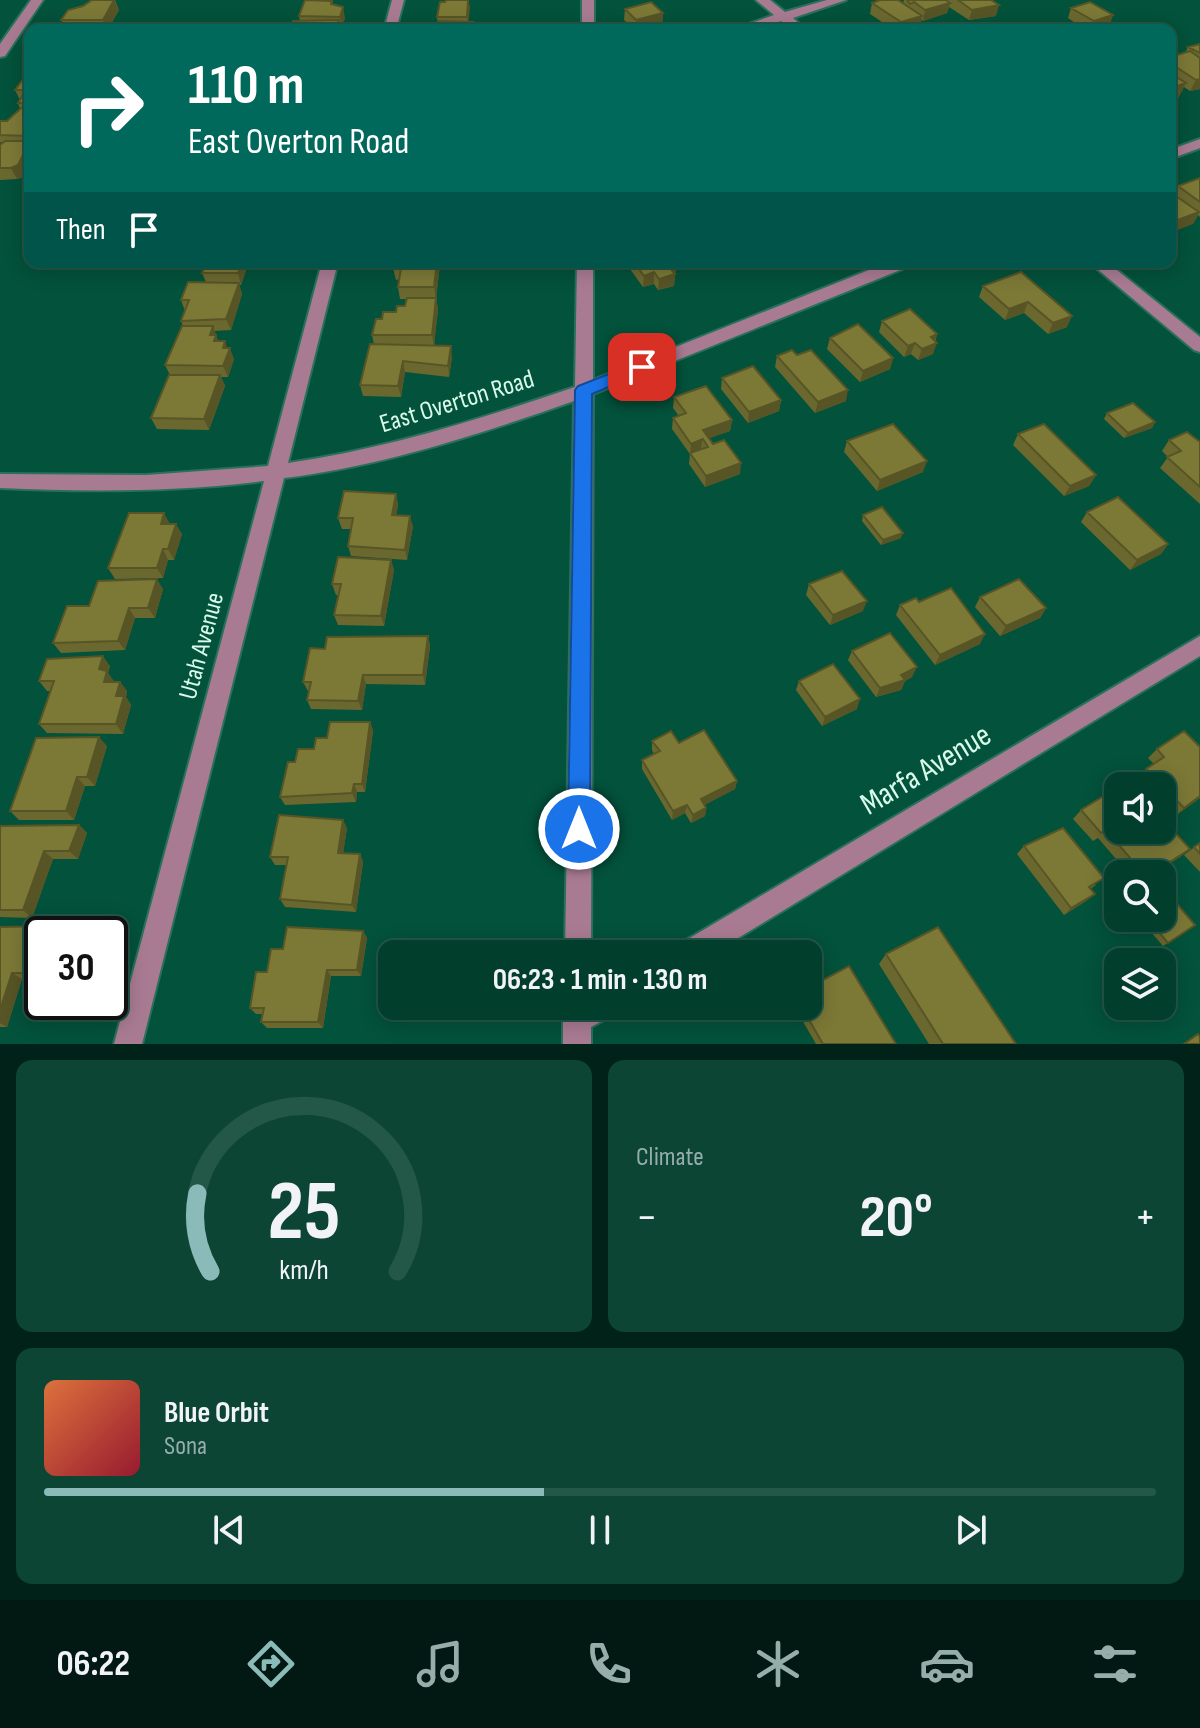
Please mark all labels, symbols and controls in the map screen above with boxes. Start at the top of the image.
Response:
text: 110 m [188,53,304,120]
icon: right [56,56,160,160]
text: East Overton Road [188,121,409,164]
icon: arrive [122,208,166,252]
text: Then [56,212,106,248]
pin [608,333,676,401]
icon: arrive [620,345,664,389]
street label: East Overton Road [376,364,538,440]
street label: Utah Avenue [173,589,231,703]
street label: Marfa Avenue [854,716,998,824]
map controls [1104,772,1176,1020]
button: sound [1104,772,1176,844]
position arrow [537,787,621,871]
button: search [1104,860,1176,932]
speed limit sign: 30 [24,916,128,1020]
button: layers [1104,948,1176,1020]
text: 06:23 · 1 min · 130 m [493,962,707,998]
text: Climate [636,1142,704,1173]
text: 25 [268,1163,340,1263]
text: 20° [859,1182,933,1254]
text: − [636,1191,658,1244]
text: + [1134,1191,1156,1244]
text: km/h [279,1253,329,1288]
text: Blue Orbit [164,1395,269,1431]
text: Sona [164,1431,207,1462]
icon: previous [207,1508,251,1552]
icon: pause [578,1508,622,1552]
icon: next [949,1508,993,1552]
icon: directions [243,1636,299,1692]
icon: music [412,1636,468,1692]
icon: phone [581,1636,637,1692]
icon: climate [750,1636,806,1692]
icon: car [919,1636,975,1692]
icon: filters [1087,1636,1143,1692]
text: 06:22 [56,1643,130,1686]

